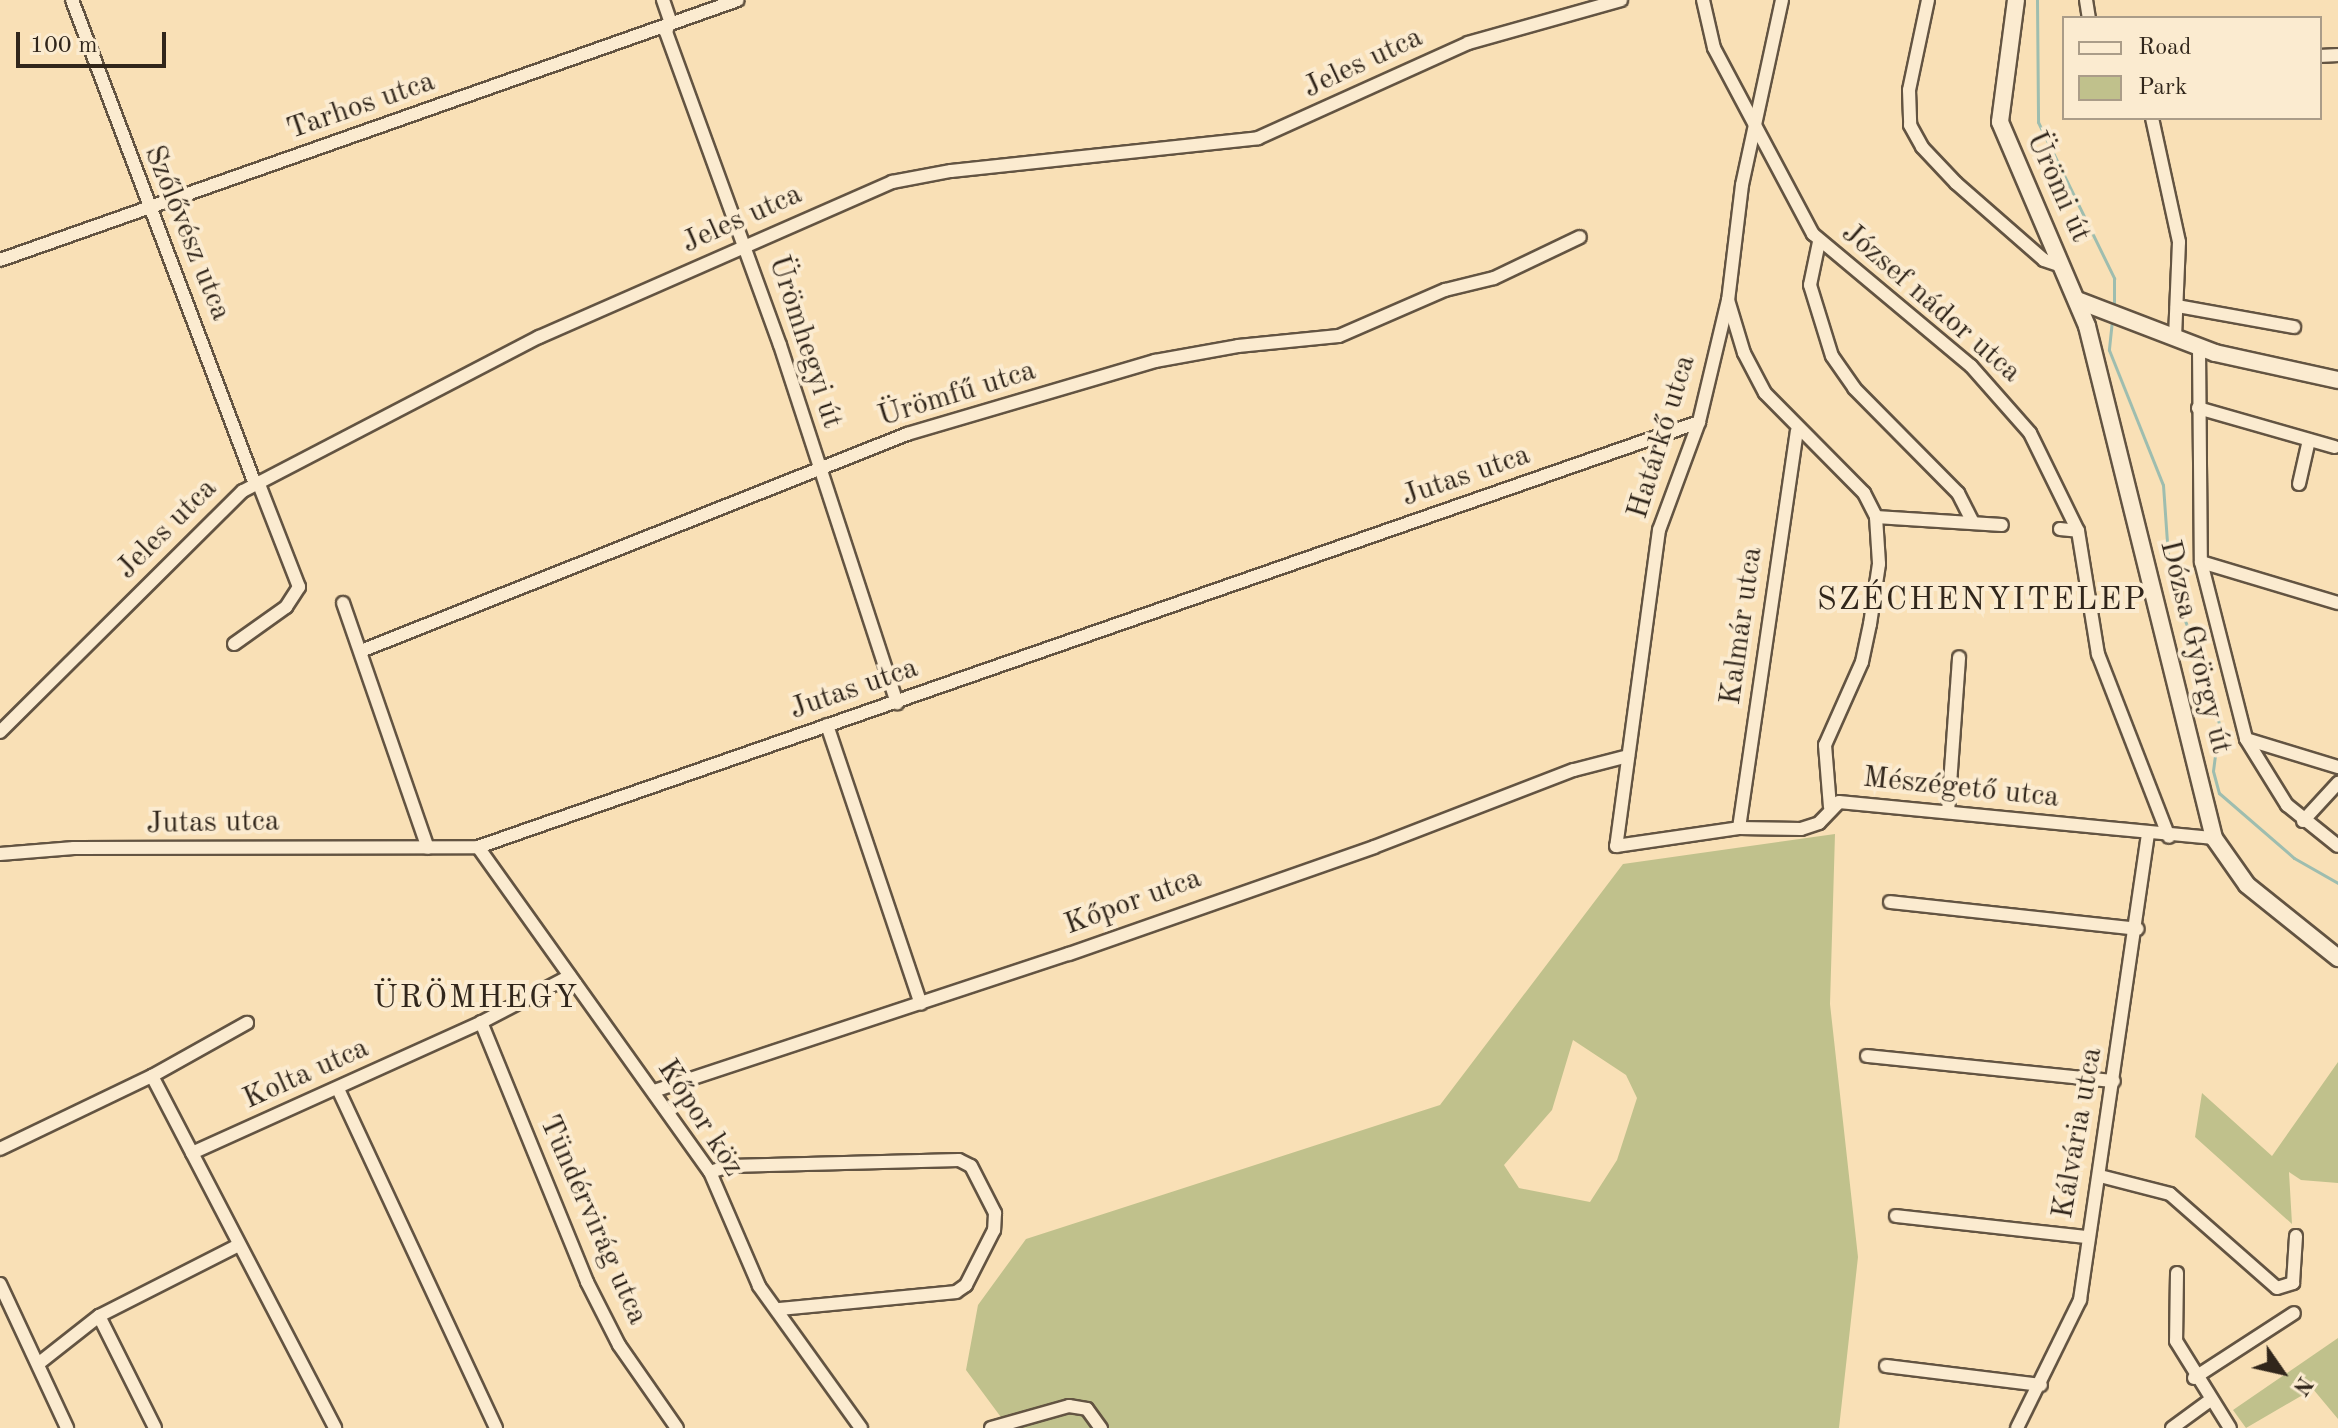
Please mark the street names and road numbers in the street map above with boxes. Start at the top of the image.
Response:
street label: Jeles utca [1298,20,1428,106]
street label: Tarhos utca [282,64,440,148]
street label: Ürömi út [2018,126,2098,248]
street label: Szőlővész utca [136,140,238,326]
street label: Jeles utca [676,177,808,261]
street label: József nádor utca [1834,215,2028,391]
street label: Ürömhegyi út [760,251,850,433]
street label: Határkő utca [1620,351,1704,523]
street label: Ürömfű utca [874,353,1040,435]
street label: Jutas utca [1397,437,1535,515]
street label: Jeles utca [109,471,225,587]
street label: Dózsa György út [2151,536,2239,758]
street label: Kalmár utca [1713,545,1771,707]
street label: Jutas utca [785,650,923,728]
street label: Mészégető utca [1861,760,2061,816]
street label: Jutas utca [146,804,280,842]
street label: Kőpor utca [1060,861,1206,943]
street label: Kolta utca [238,1030,374,1118]
street label: Kálvária utca [2045,1044,2111,1222]
street label: Kőpor köz [649,1053,751,1183]
street label: Tündérvirág utca [531,1110,655,1330]

